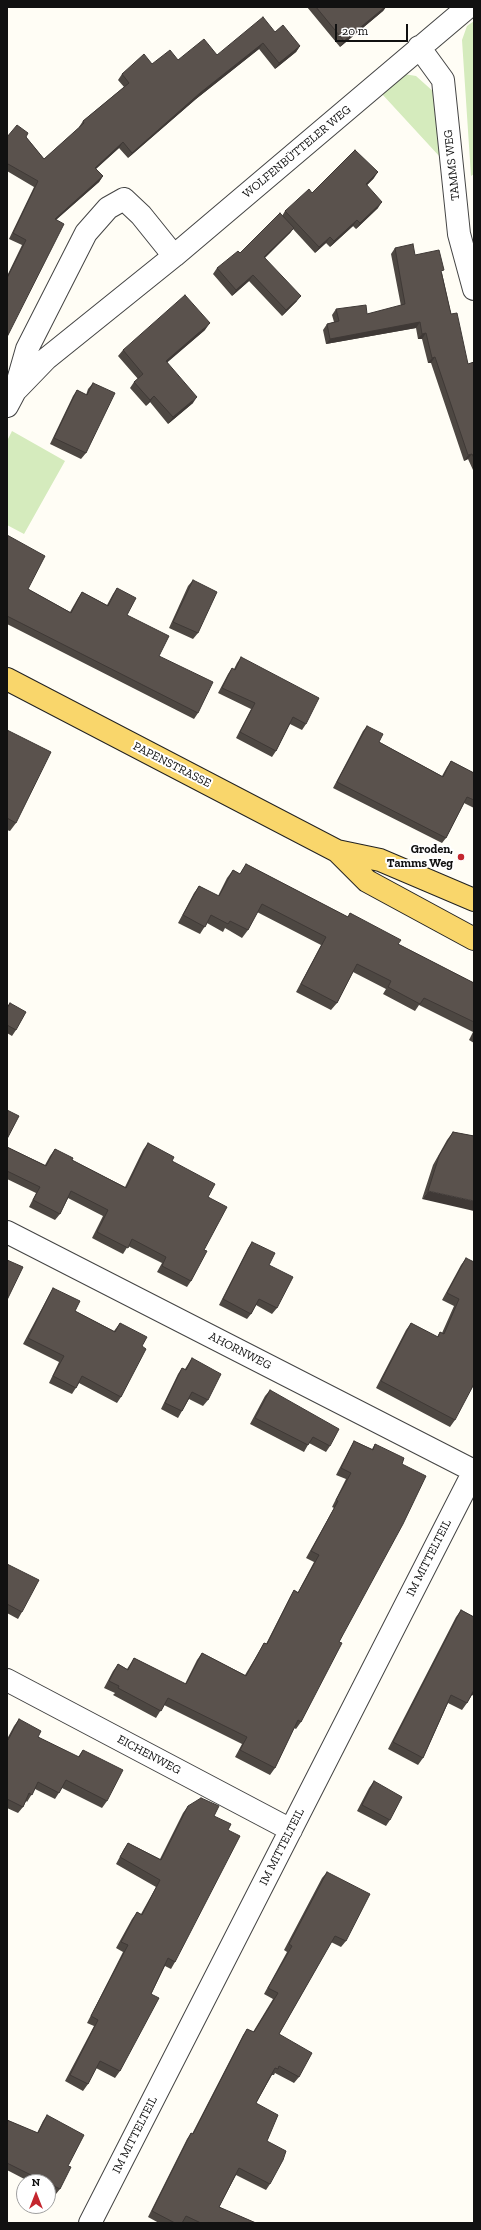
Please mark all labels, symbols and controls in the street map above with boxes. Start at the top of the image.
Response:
scale bar [337,16,410,42]
text: 20 m [342,24,368,38]
street label: WOLFENBÜTTELER WEG [240,103,354,201]
street label: TAMMS WEG [441,129,463,201]
street label: PAPENSTRASSE [131,739,213,791]
place label: Groden, Tamms Weg [387,843,453,871]
marker: Groden, Tamms Weg [456,852,466,862]
street label: AHORNWEG [206,1329,274,1373]
street label: IM MITTELTEIL [403,1517,455,1599]
street label: EICHENWEG [115,1732,183,1778]
street label: IM MITTELTEIL [256,1806,308,1888]
street label: IM MITTELTEIL [109,2094,161,2176]
north arrow [16,2174,56,2214]
text: N [32,2176,40,2189]

